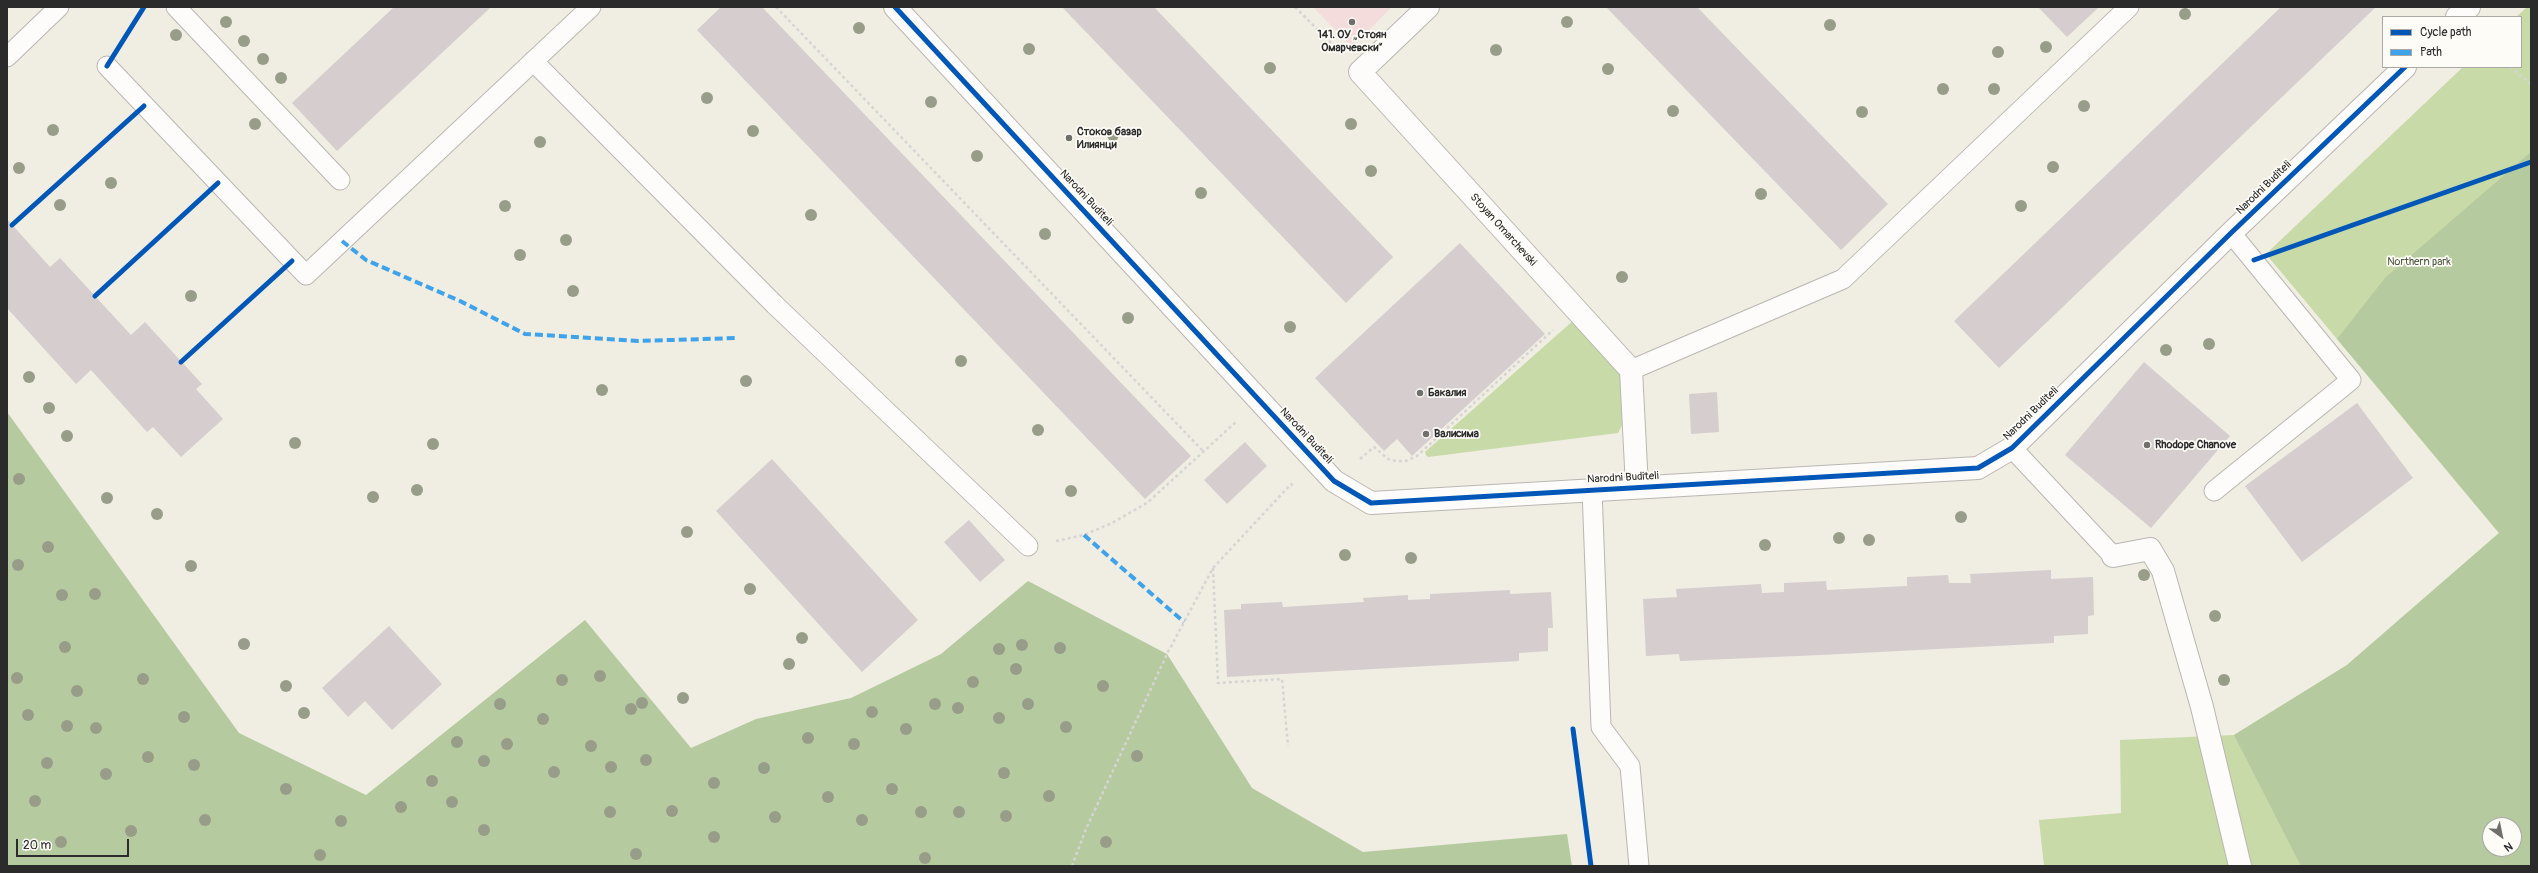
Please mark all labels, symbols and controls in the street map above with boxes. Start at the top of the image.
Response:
legend [2382,16,2522,68]
marker: 141. ОУ „Стоян Омарчевски“ [1347,17,1357,27]
text: Cycle path [2420,25,2471,40]
place label: 141. ОУ „Стоян Омарчевски“ [1318,28,1386,54]
text: Path [2420,45,2442,60]
place label: Стоков базар Илиянци [1077,125,1142,151]
marker: Стоков базар Илиянци [1064,133,1074,143]
street label: Narodni Buditeli [2234,158,2294,218]
street label: Narodni Buditeli [1057,167,1115,229]
street label: Stoyan Omarchevski [1467,191,1539,269]
park label: Northern park [2387,255,2451,269]
street label: Narodni Buditeli [2001,384,2061,444]
place label: Бакалия [1428,386,1466,400]
marker: Бакалия [1415,388,1425,398]
street label: Narodni Buditeli [1277,405,1335,467]
place label: Валисима [1434,427,1479,441]
marker: Валисима [1421,429,1431,439]
place label: Rhodope Chanove [2155,438,2236,452]
marker: Rhodope Chanove [2142,440,2152,450]
street label: Narodni Buditeli [1587,470,1659,486]
north arrow [2482,817,2522,857]
scale bar [18,831,131,857]
text: 20 m [23,838,51,853]
text: N [2502,839,2515,854]

